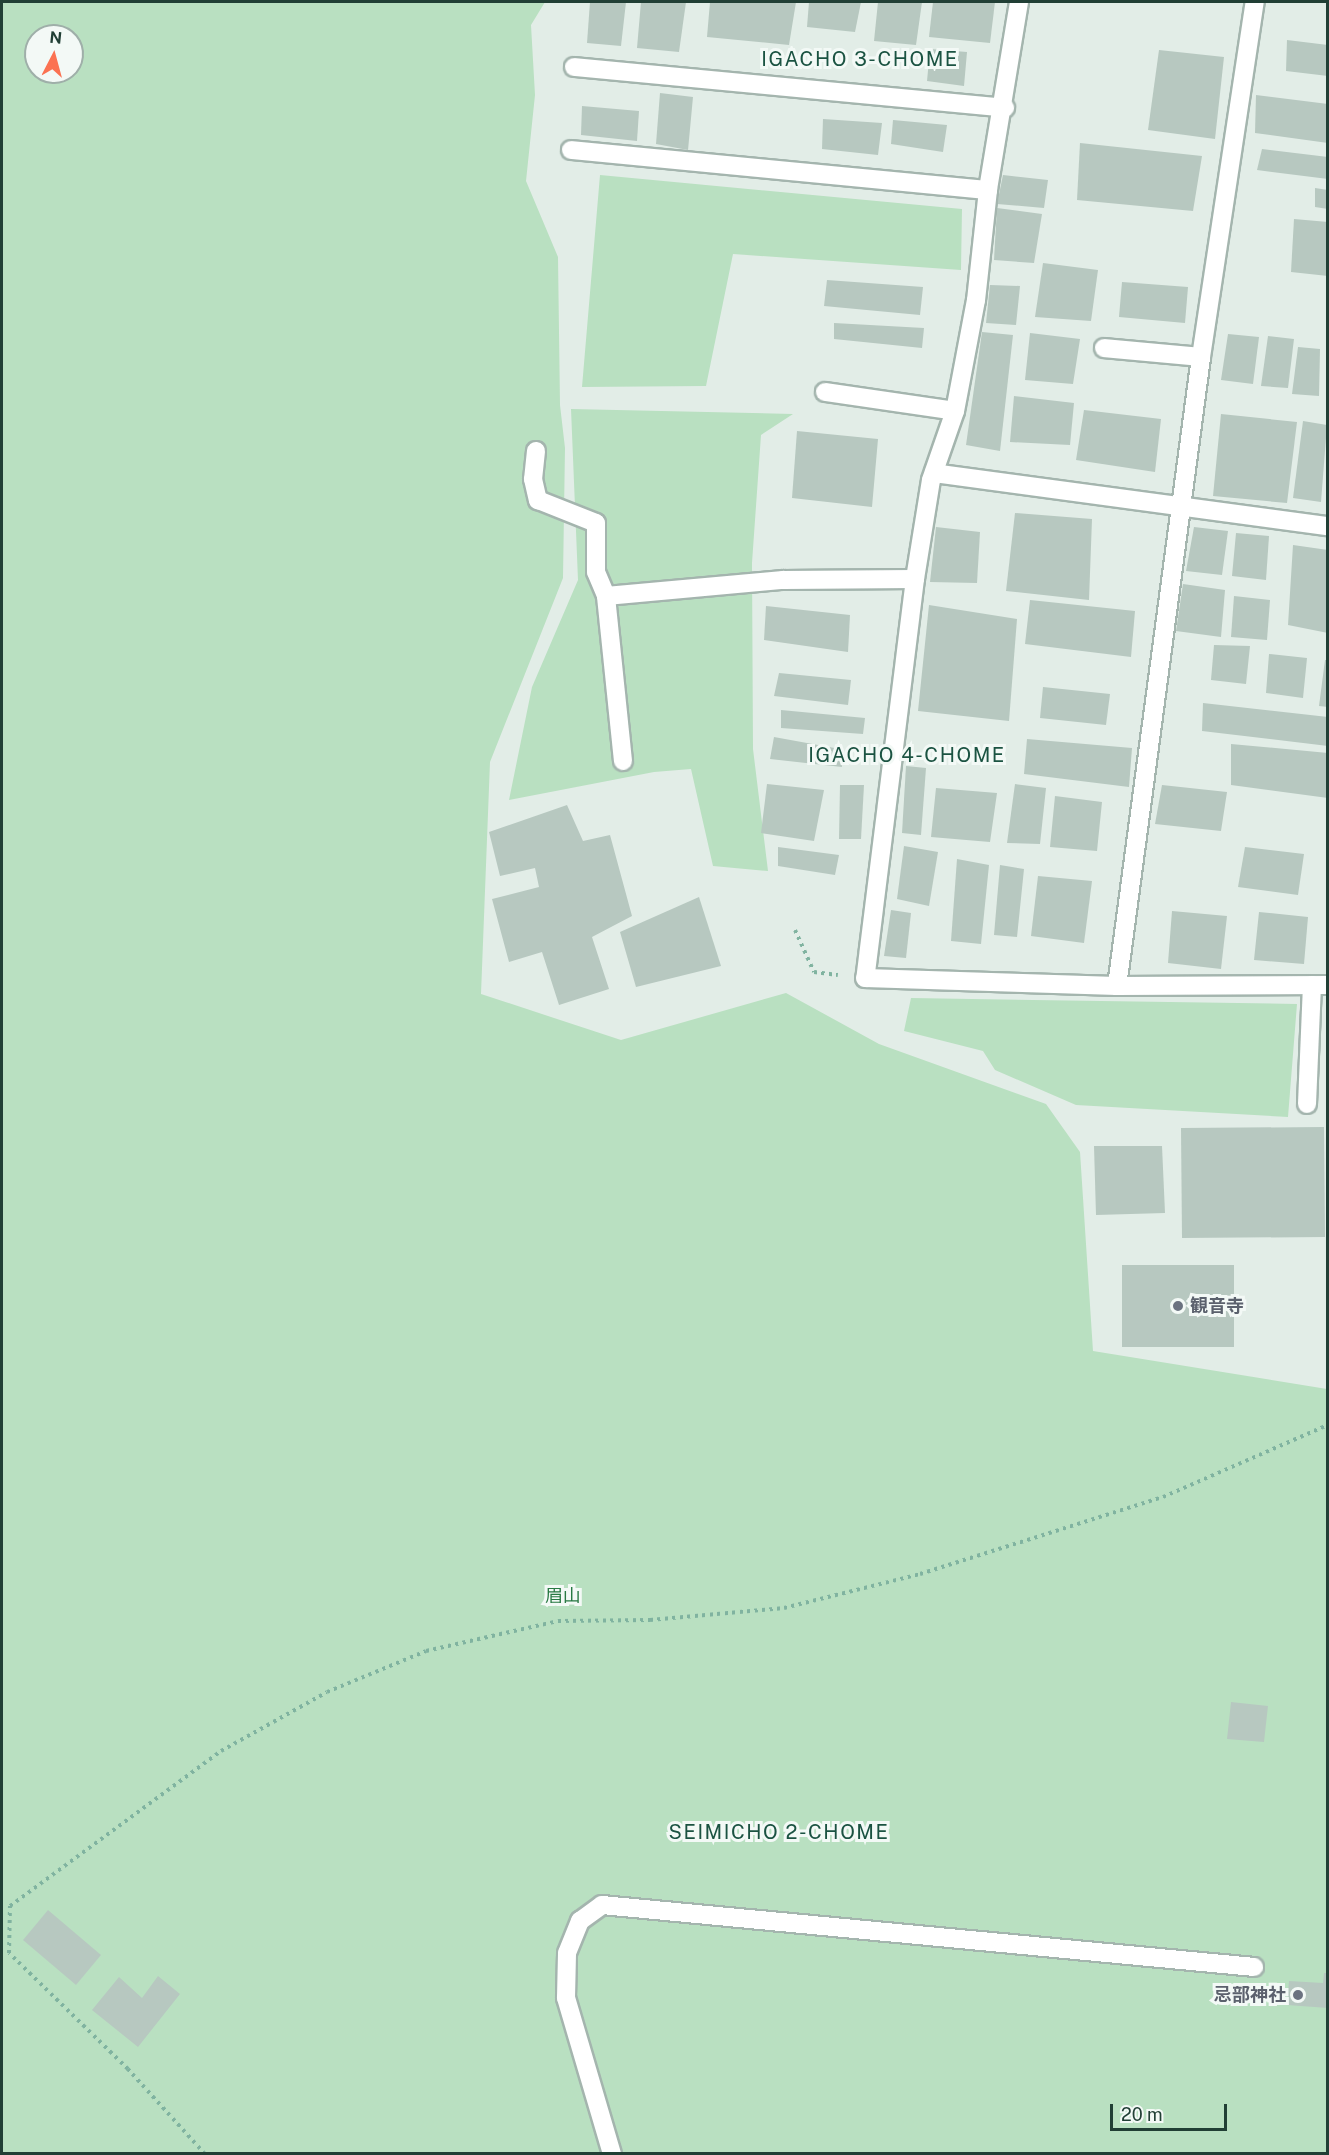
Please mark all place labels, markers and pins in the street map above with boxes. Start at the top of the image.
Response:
place label: 観音寺 [1190,1295,1244,1317]
marker: 観音寺 [1171,1299,1185,1313]
place label: 忌部神社 [1214,1984,1286,2006]
marker: 忌部神社 [1291,1988,1305,2002]

